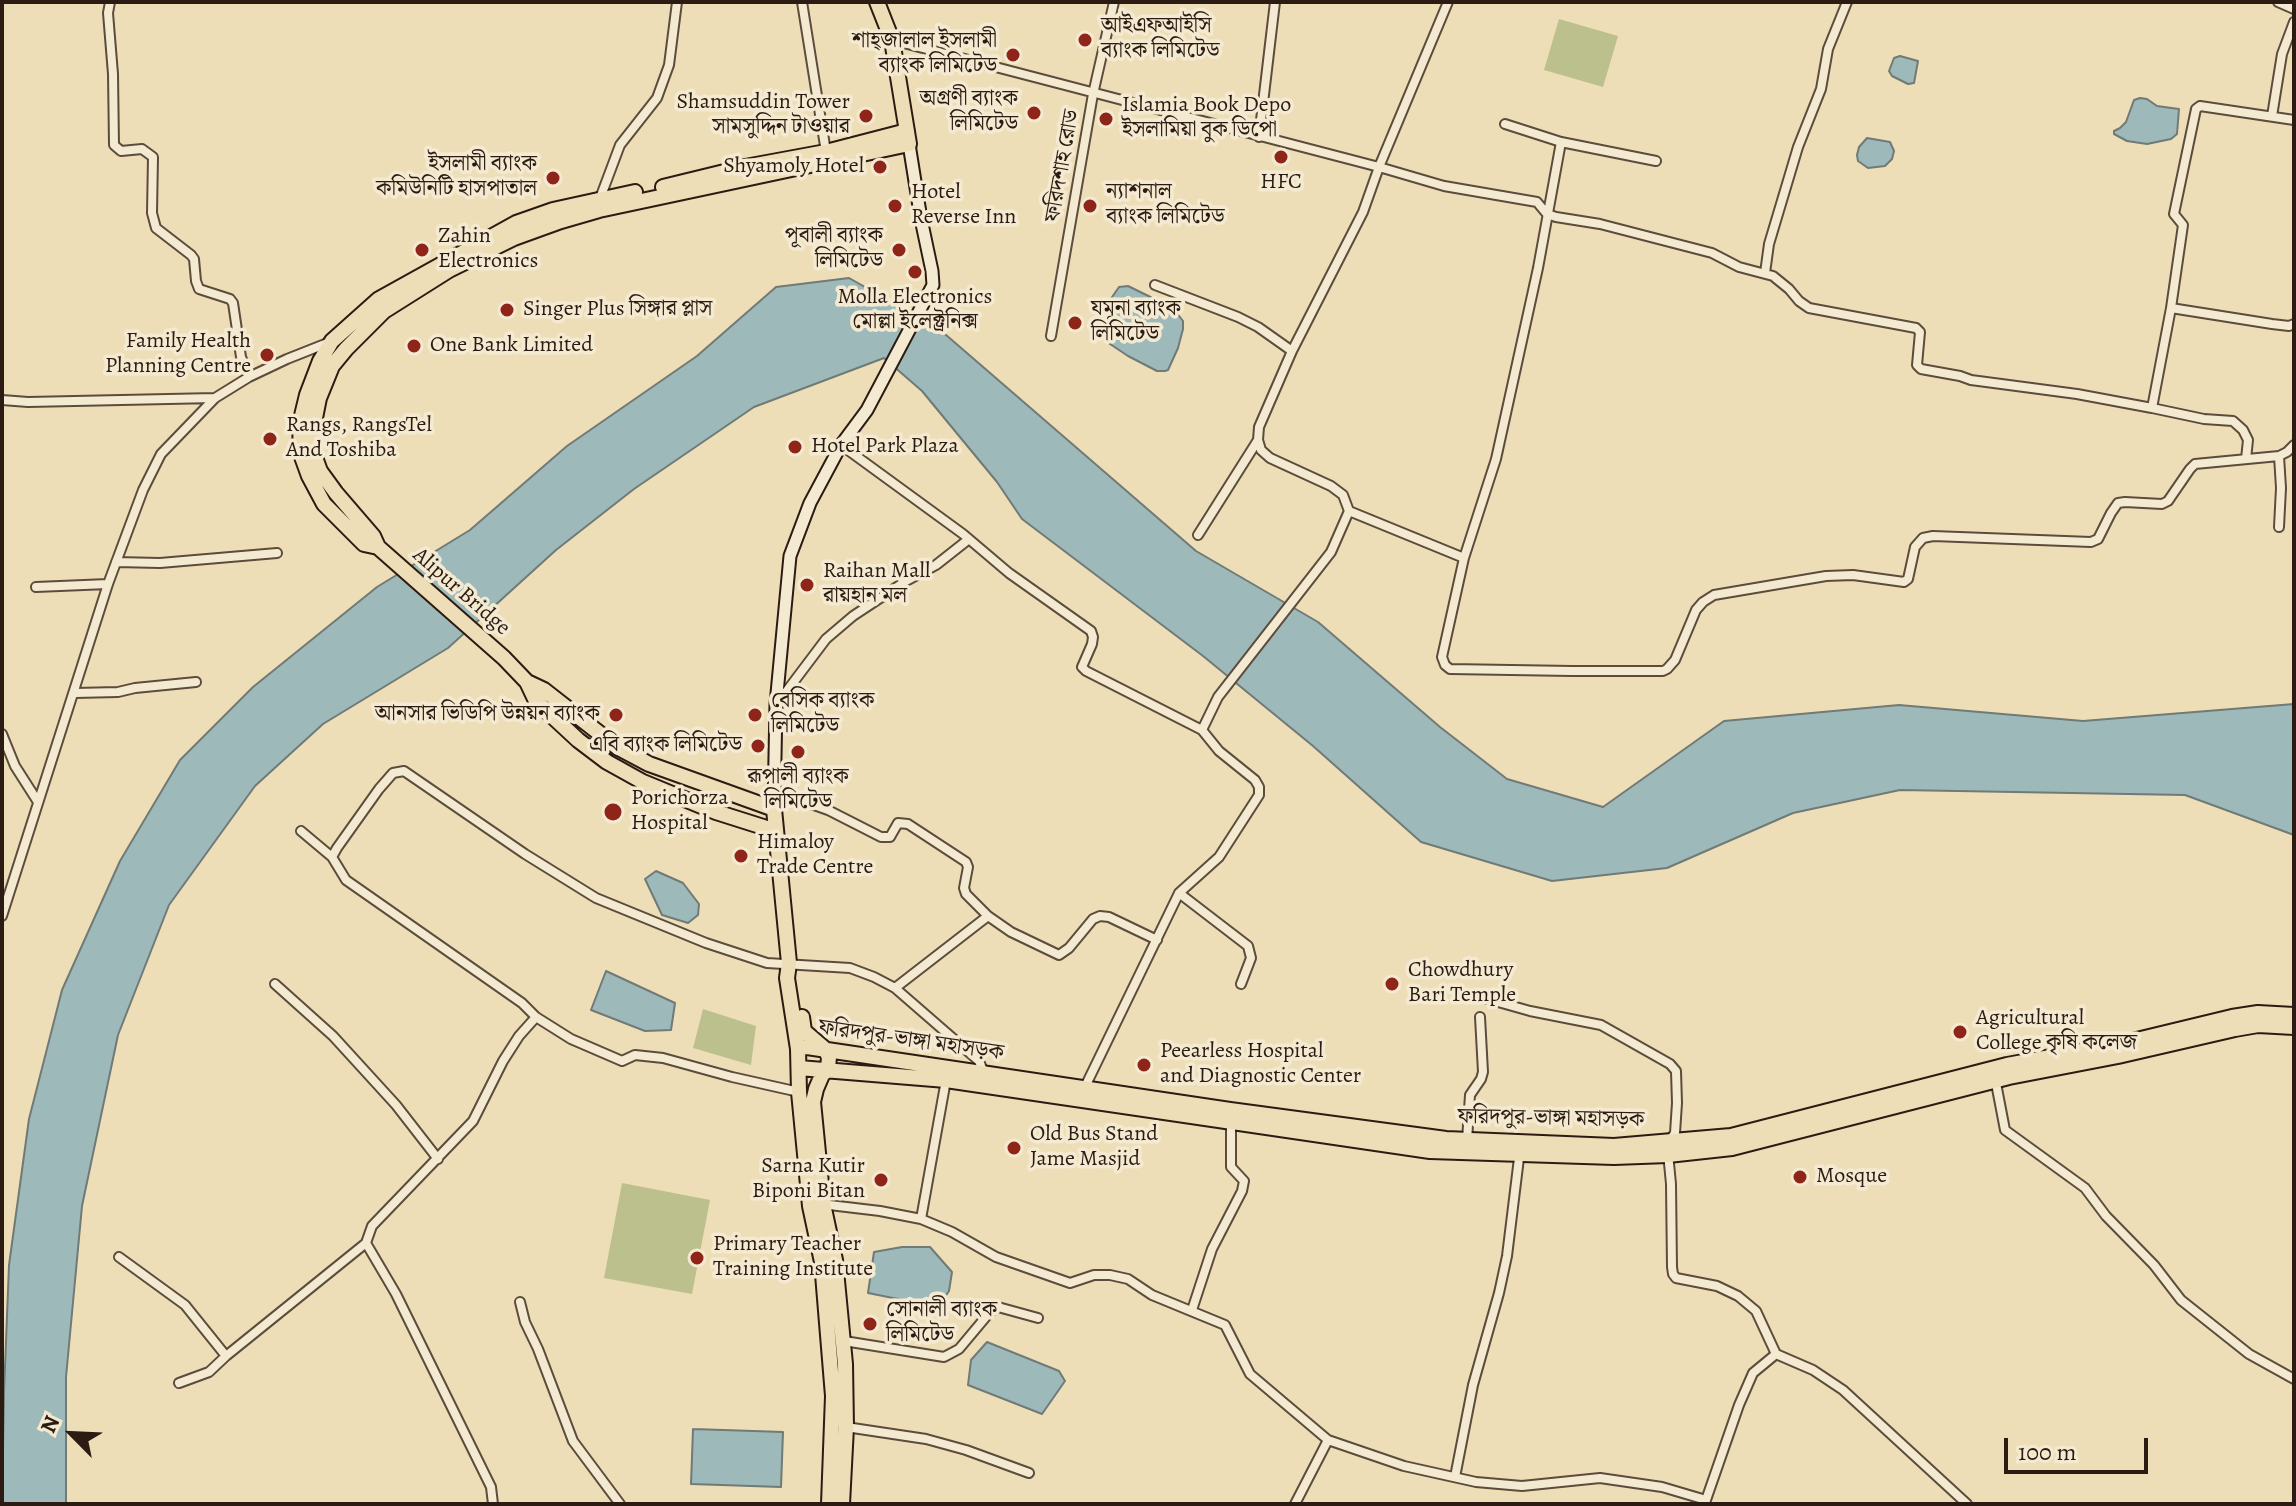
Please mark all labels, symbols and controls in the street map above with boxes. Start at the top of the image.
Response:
place label: আইএফআইসি ব্যাংক লিমিটেড [1101,14,1220,66]
place label: শাহ্জালাল ইসলামী ব্যাংক লিমিটেড [852,29,997,80]
marker: আইএফআইসি ব্যাংক লিমিটেড [1076,31,1094,49]
marker: শাহ্জালাল ইসলামী ব্যাংক লিমিটেড [1004,46,1022,64]
place label: অগ্রণী ব্যাংক লিমিটেড [920,87,1018,138]
place label: Shamsuddin Tower সামসুদ্দিন টাওয়ার [677,90,850,142]
place label: Islamia Book Depo ইসলামিয়া বুক ডিপো [1122,93,1291,144]
marker: অগ্রণী ব্যাংক লিমিটেড [1025,104,1043,122]
marker: Shamsuddin Tower সামসুদ্দিন টাওয়ার [857,107,875,125]
street label: ফরিদশাহ রোড [1040,108,1086,224]
marker: Islamia Book Depo ইসলামিয়া বুক ডিপো [1097,110,1115,128]
marker: HFC [1272,148,1290,166]
place label: ইসলামী ব্যাংক কমিউনিটি হাসপাতাল [376,152,537,204]
place label: Shyamoly Hotel [723,154,864,180]
marker: Shyamoly Hotel [871,158,889,176]
marker: ইসলামী ব্যাংক কমিউনিটি হাসপাতাল [544,169,562,187]
place label: HFC [1260,170,1302,196]
place label: Hotel Reverse Inn [911,180,1016,232]
place label: ন্যাশনাল ব্যাংক লিমিটেড [1106,180,1225,232]
marker: Hotel Reverse Inn [886,197,904,215]
marker: ন্যাশনাল ব্যাংক লিমিটেড [1081,197,1099,215]
place label: Zahin Electronics [438,224,538,276]
place label: পূবালী ব্যাংক লিমিটেড [785,224,883,276]
marker: Zahin Electronics [413,241,431,259]
marker: পূবালী ব্যাংক লিমিটেড [890,241,908,259]
marker: Molla Electronics মোল্লা ইলেক্ট্রনিক্স [906,263,924,281]
place label: Molla Electronics মোল্লা ইলেক্ট্রনিক্স [838,285,992,336]
place label: Singer Plus সিঙ্গার প্লাস [523,297,712,323]
place label: যমুনা ব্যাংক লিমিটেড [1091,297,1181,348]
marker: Singer Plus সিঙ্গার প্লাস [498,301,516,319]
marker: যমুনা ব্যাংক লিমিটেড [1066,314,1084,332]
place label: Family Health Planning Centre [105,329,251,380]
place label: One Bank Limited [430,333,593,359]
marker: One Bank Limited [405,337,423,355]
marker: Family Health Planning Centre [258,346,276,364]
place label: Rangs, RangsTel And Toshiba [286,413,432,464]
marker: Rangs, RangsTel And Toshiba [261,430,279,448]
place label: Hotel Park Plaza [811,434,959,460]
marker: Hotel Park Plaza [786,438,804,456]
street label: Alipur Bridge [407,543,515,641]
place label: Raihan Mall রায়হান মল [823,559,930,610]
marker: Raihan Mall রায়হান মল [798,576,816,594]
place label: বেসিক ব্যাংক লিমিটেড [771,689,875,740]
place label: আনসার ভিডিপি উন্নয়ন ব্যাংক [375,702,600,728]
marker: আনসার ভিডিপি উন্নয়ন ব্যাংক [607,706,625,724]
marker: বেসিক ব্যাংক লিমিটেড [746,706,764,724]
place label: এবি ব্যাংক লিমিটেড [589,733,742,759]
marker: এবি ব্যাংক লিমিটেড [749,737,767,755]
marker: রূপালী ব্যাংক লিমিটেড [789,743,807,761]
place label: রূপালী ব্যাংক লিমিটেড [747,765,849,816]
place label: Porichorza Hospital [631,786,729,838]
marker: Porichorza Hospital [602,801,624,823]
place label: Himaloy Trade Centre [757,830,873,882]
marker: Himaloy Trade Centre [732,847,750,865]
place label: Chowdhury Bari Temple [1408,958,1516,1010]
marker: Chowdhury Bari Temple [1383,975,1401,993]
place label: Agricultural College কৃষি কলেজ [1976,1006,2137,1058]
street label: ফরিদপুর-ভাঙ্গা মহাসড়ক [817,1015,1005,1067]
marker: Agricultural College কৃষি কলেজ [1951,1023,1969,1041]
place label: Peearless Hospital and Diagnostic Center [1160,1039,1361,1090]
marker: Peearless Hospital and Diagnostic Center [1135,1056,1153,1074]
street label: ফরিদপুর-ভাঙ্গা মহাসড়ক [1457,1104,1645,1134]
place label: Old Bus Stand Jame Masjid [1030,1122,1158,1174]
marker: Old Bus Stand Jame Masjid [1005,1139,1023,1157]
place label: Sarna Kutir Biponi Bitan [752,1154,865,1206]
place label: Mosque [1816,1164,1887,1190]
marker: Mosque [1791,1168,1809,1186]
marker: Sarna Kutir Biponi Bitan [872,1171,890,1189]
place label: Primary Teacher Training Institute [713,1232,873,1284]
marker: Primary Teacher Training Institute [688,1249,706,1267]
place label: সোনালী ব্যাংক লিমিটেড [886,1298,997,1350]
marker: সোনালী ব্যাংক লিমিটেড [861,1315,879,1333]
north arrow [32,1394,112,1474]
text: N [33,1411,67,1438]
scale bar [2008,1422,2152,1472]
text: 100 m [2018,1436,2077,1468]

